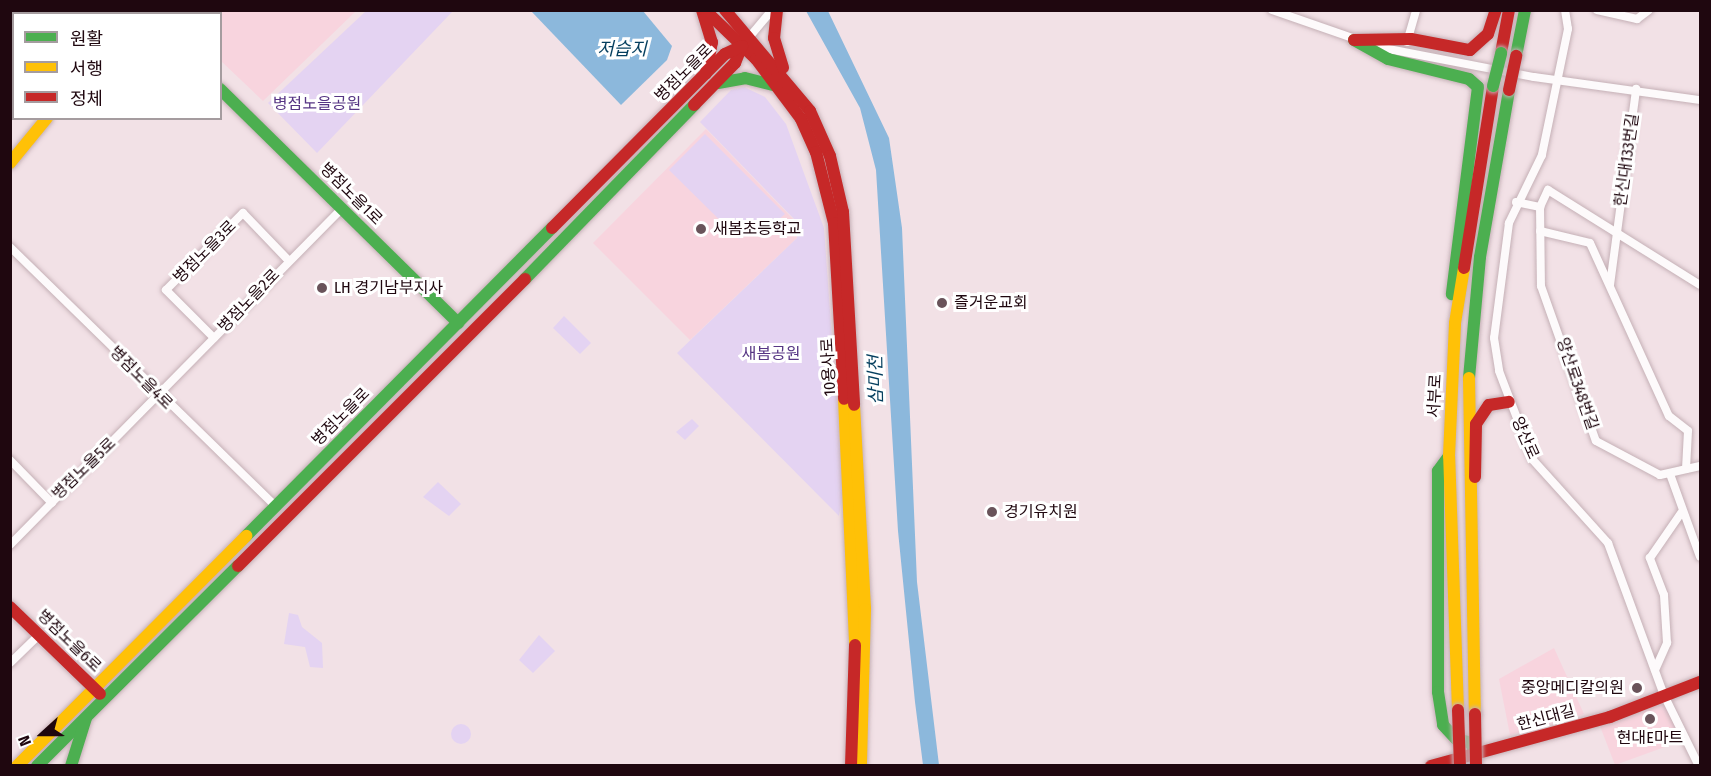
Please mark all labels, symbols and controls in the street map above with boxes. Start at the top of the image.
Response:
legend [12,12,222,120]
text: 원활 [70,28,103,50]
water label: 저습지 [597,38,647,60]
street label: 병점노을로 [651,40,717,106]
text: 서행 [70,58,103,80]
text: 정체 [70,88,103,110]
park label: 병점노을공원 [273,94,361,114]
street label: 한신대133번길 [1611,112,1643,208]
street label: 병점노을1로 [316,159,386,229]
street label: 병점노을3로 [170,217,240,287]
place label: 새봄초등학교 [713,219,801,239]
marker: 새봄초등학교 [694,222,708,236]
street label: 병점노을2로 [214,265,284,337]
place label: LH 경기남부지사 [334,278,443,298]
marker: LH 경기남부지사 [315,281,329,295]
place label: 즐거운교회 [954,293,1028,313]
marker: 즐거운교회 [935,296,949,310]
street label: 양산로348번길 [1552,335,1602,433]
street label: 10용사로 [818,337,840,397]
street label: 병점노을4로 [105,342,177,414]
park label: 새봄공원 [742,344,800,364]
water label: 삼미천 [865,355,887,405]
street label: 서부로 [1424,373,1446,419]
street label: 병점노을로 [308,384,374,450]
street label: 양산로 [1507,414,1543,462]
street label: 병점노을5로 [48,434,120,504]
place label: 경기유치원 [1004,502,1078,522]
marker: 경기유치원 [985,505,999,519]
street label: 병점노을6로 [33,606,105,676]
place label: 중앙메디칼의원 [1521,678,1624,698]
marker: 중앙메디칼의원 [1628,679,1646,697]
street label: 한신대길 [1515,701,1577,735]
north arrow [12,704,72,764]
marker: 현대E마트 [1643,712,1657,726]
place label: 현대E마트 [1617,728,1683,748]
text: N [14,733,35,749]

